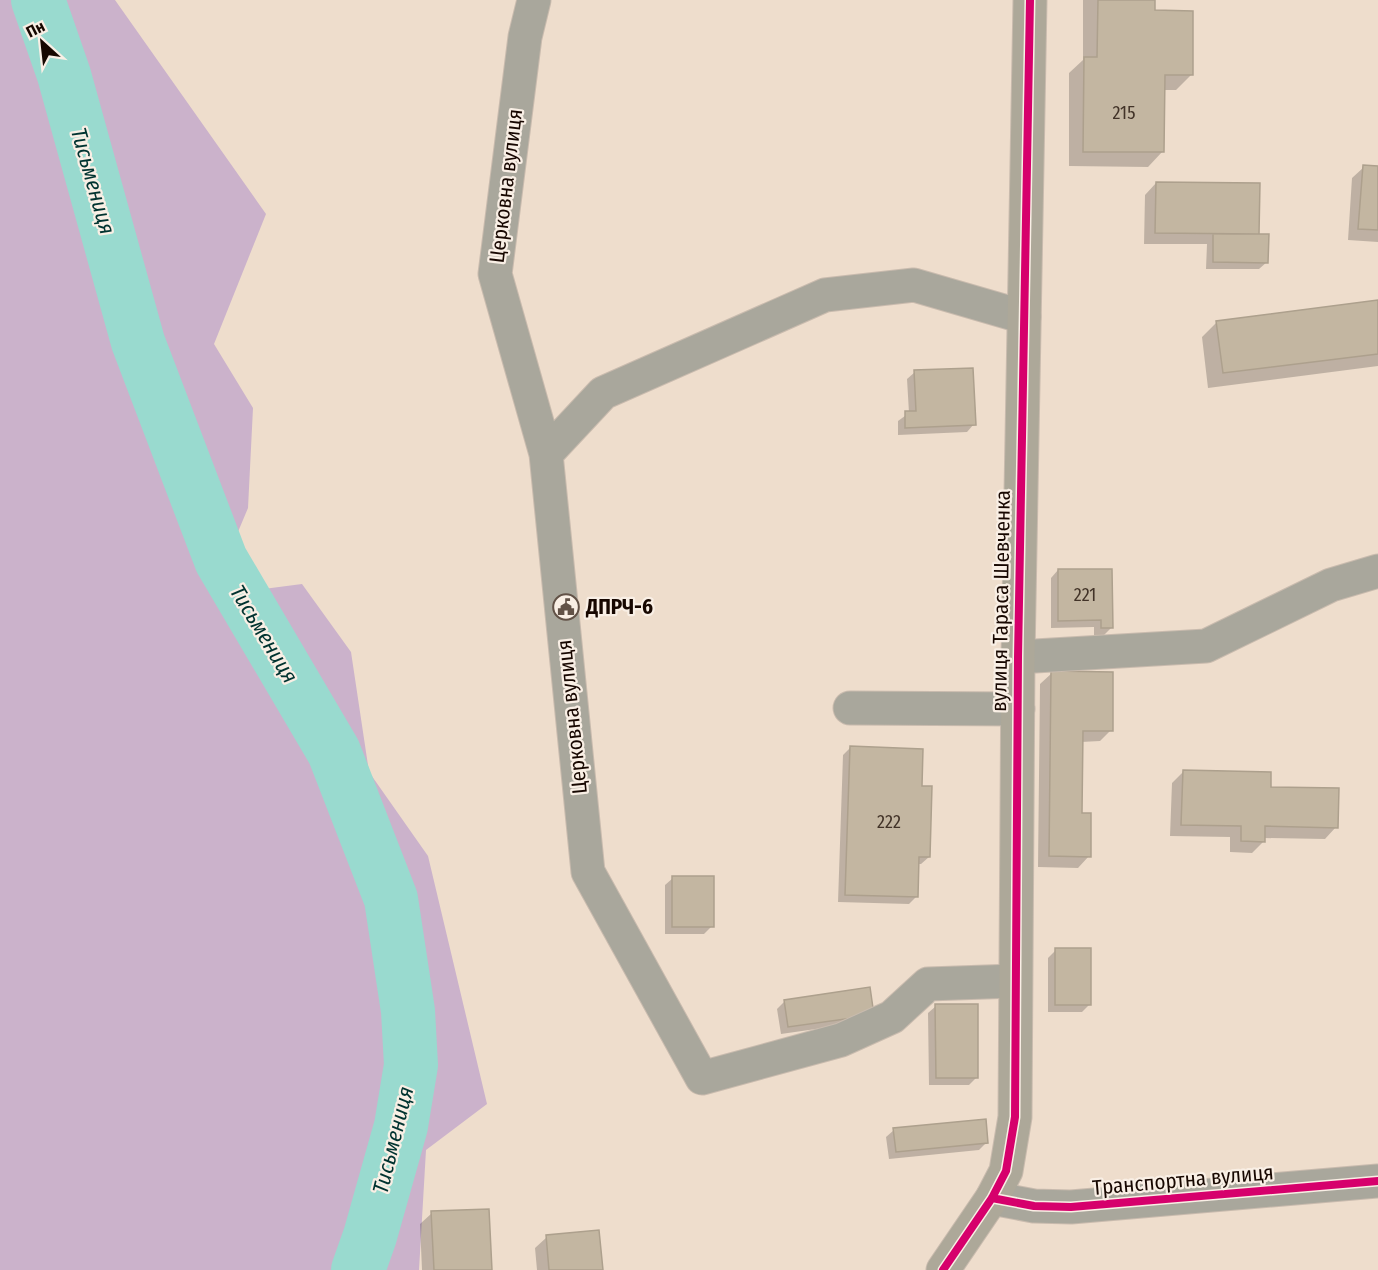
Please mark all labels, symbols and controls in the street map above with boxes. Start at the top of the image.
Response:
north arrow [12,12,72,72]
text: Пн [23,17,48,42]
house number: 215 [1113,102,1135,124]
street label: Церковна вулиця [484,108,528,264]
water label: Тисьмениця [65,125,121,237]
street label: вулиця Тараса Шевченка [986,490,1016,712]
water label: Тисьмениця [224,580,304,688]
house number: 221 [1074,584,1096,606]
public building icon: ДПРЧ-6 [551,592,581,622]
place label: ДПРЧ-6 [585,594,653,620]
street label: Церковна вулиця [551,639,593,795]
house number: 222 [877,811,901,833]
water label: Тисьмениця [367,1084,419,1196]
street label: Транспортна вулиця [1091,1159,1275,1201]

